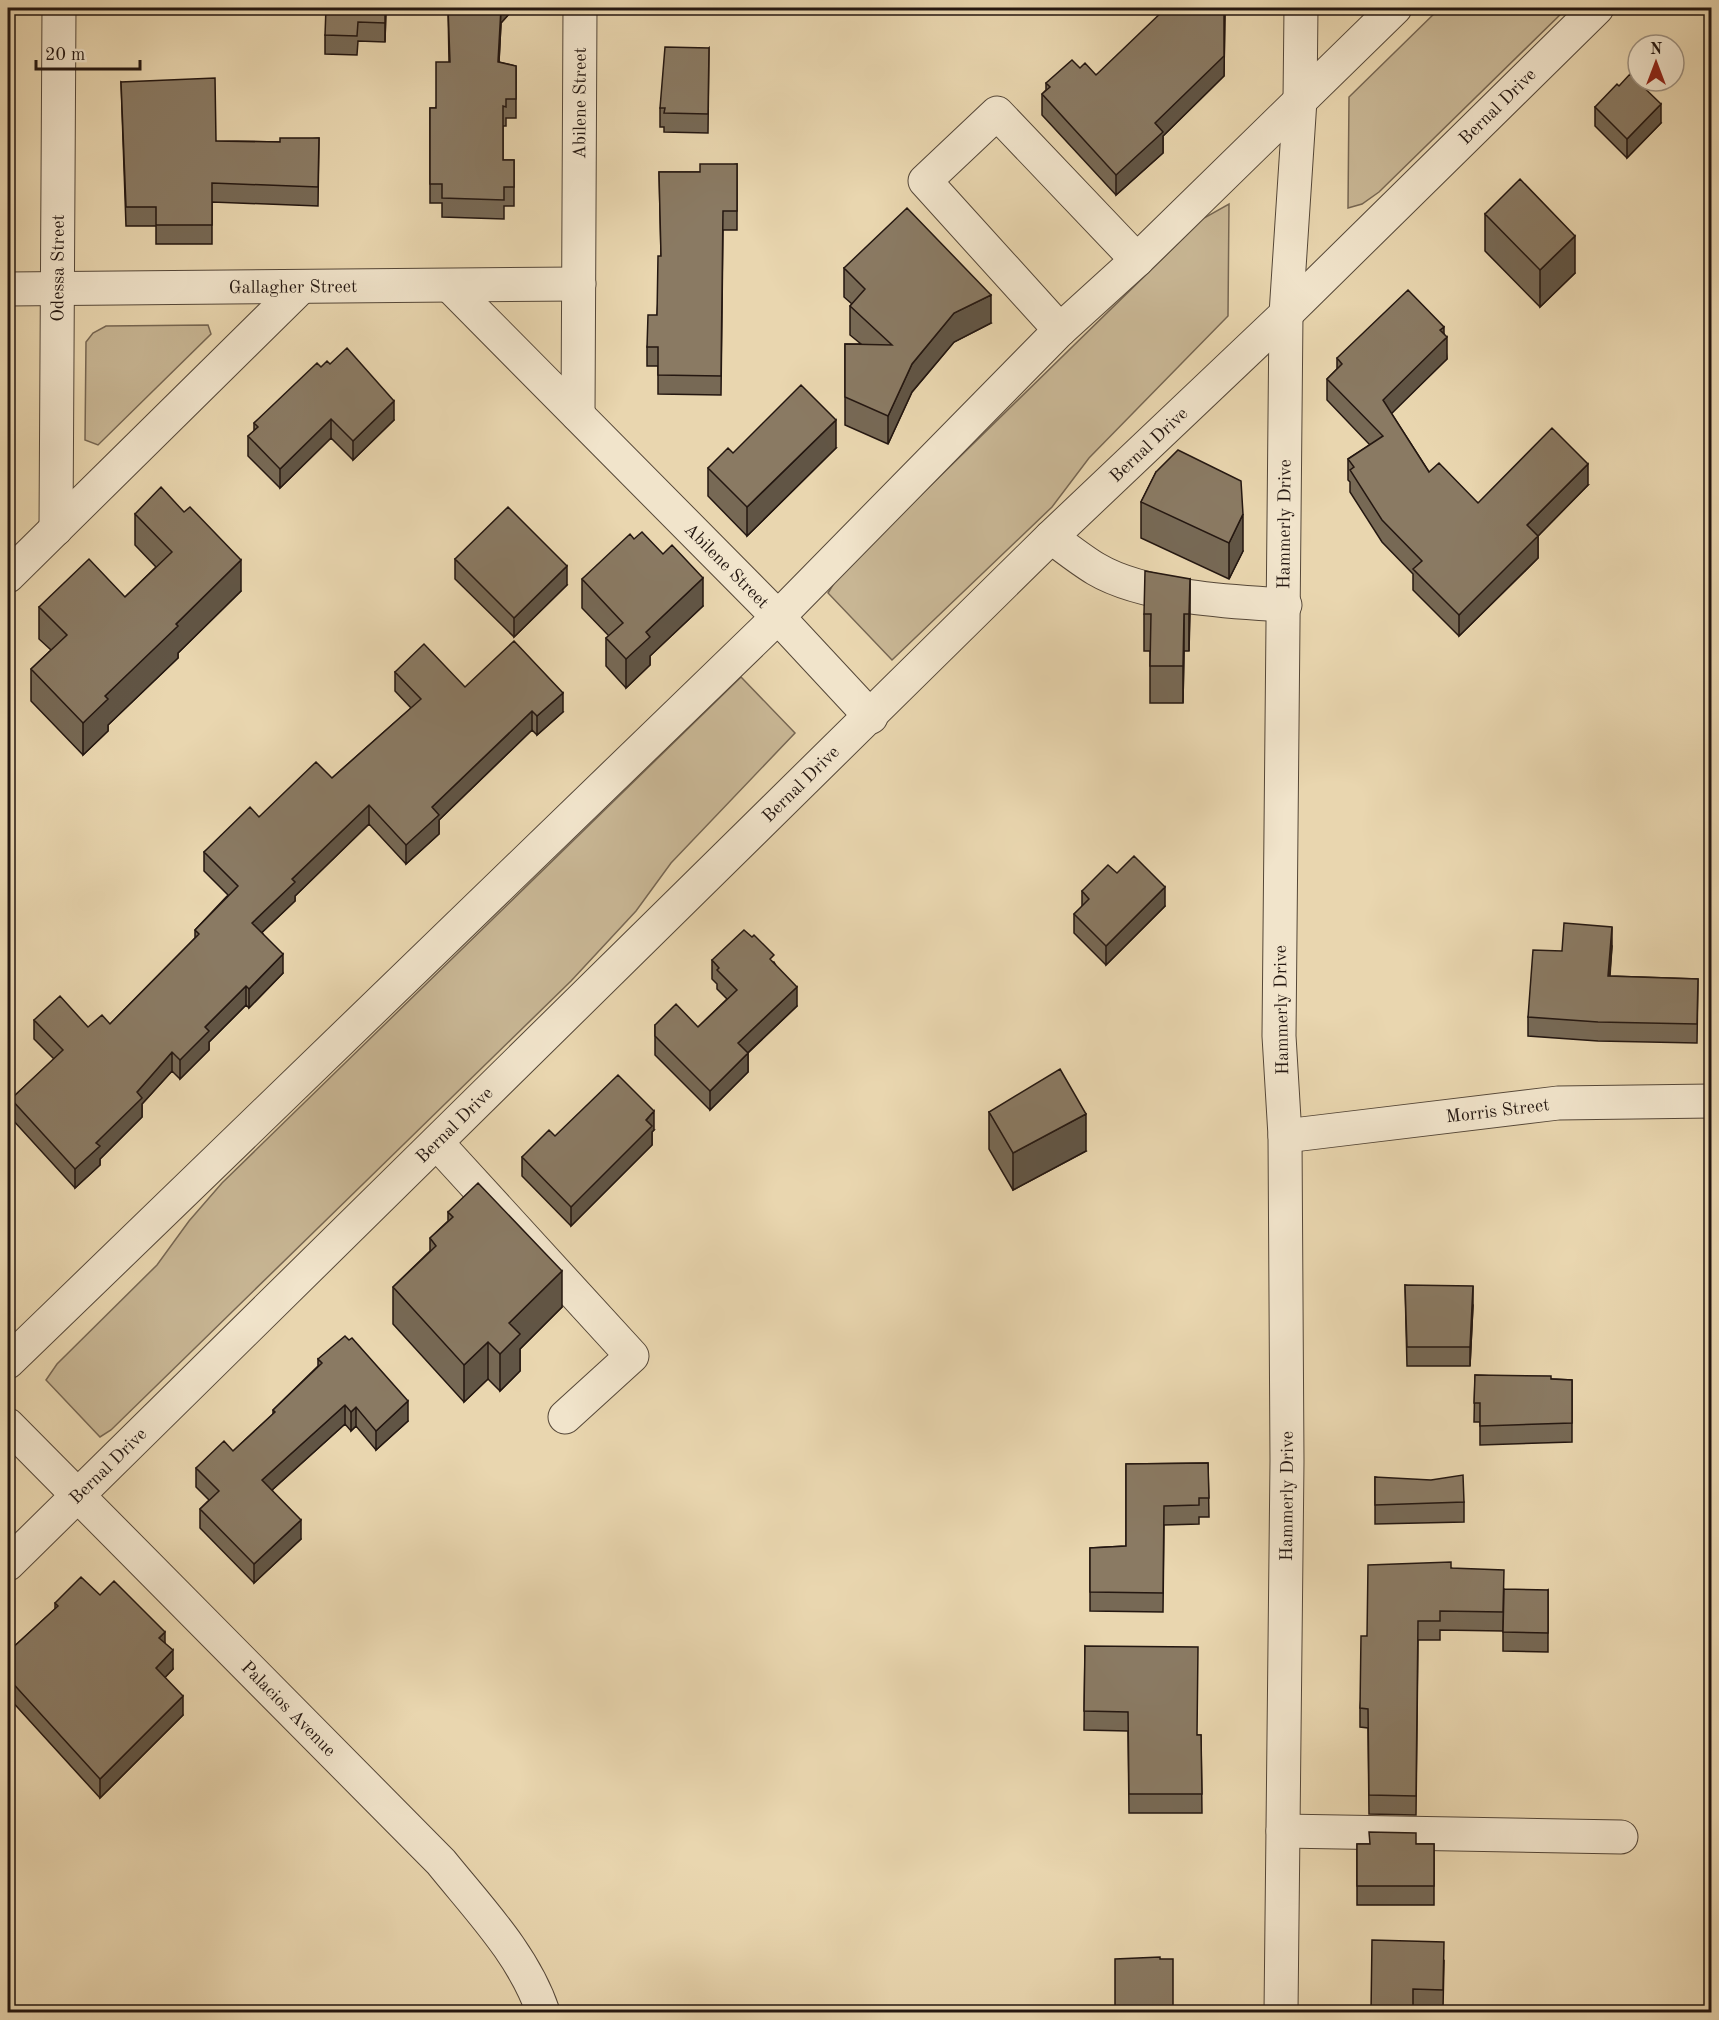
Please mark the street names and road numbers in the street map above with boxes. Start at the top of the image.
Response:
street label: Abilene Street [571,47,590,159]
street label: Bernal Drive [1456,65,1540,148]
street label: Odessa Street [49,214,68,322]
street label: Gallagher Street [229,278,357,297]
street label: Bernal Drive [1107,404,1192,486]
street label: Hammerly Drive [1275,459,1295,589]
street label: Abilene Street [680,520,772,612]
street label: Bernal Drive [759,743,843,826]
street label: Hammerly Drive [1272,945,1292,1075]
street label: Bernal Drive [413,1084,497,1167]
street label: Morris Street [1445,1096,1550,1127]
street label: Bernal Drive [67,1425,150,1508]
street label: Hammerly Drive [1278,1431,1297,1561]
street label: Palacios Avenue [237,1658,339,1760]

